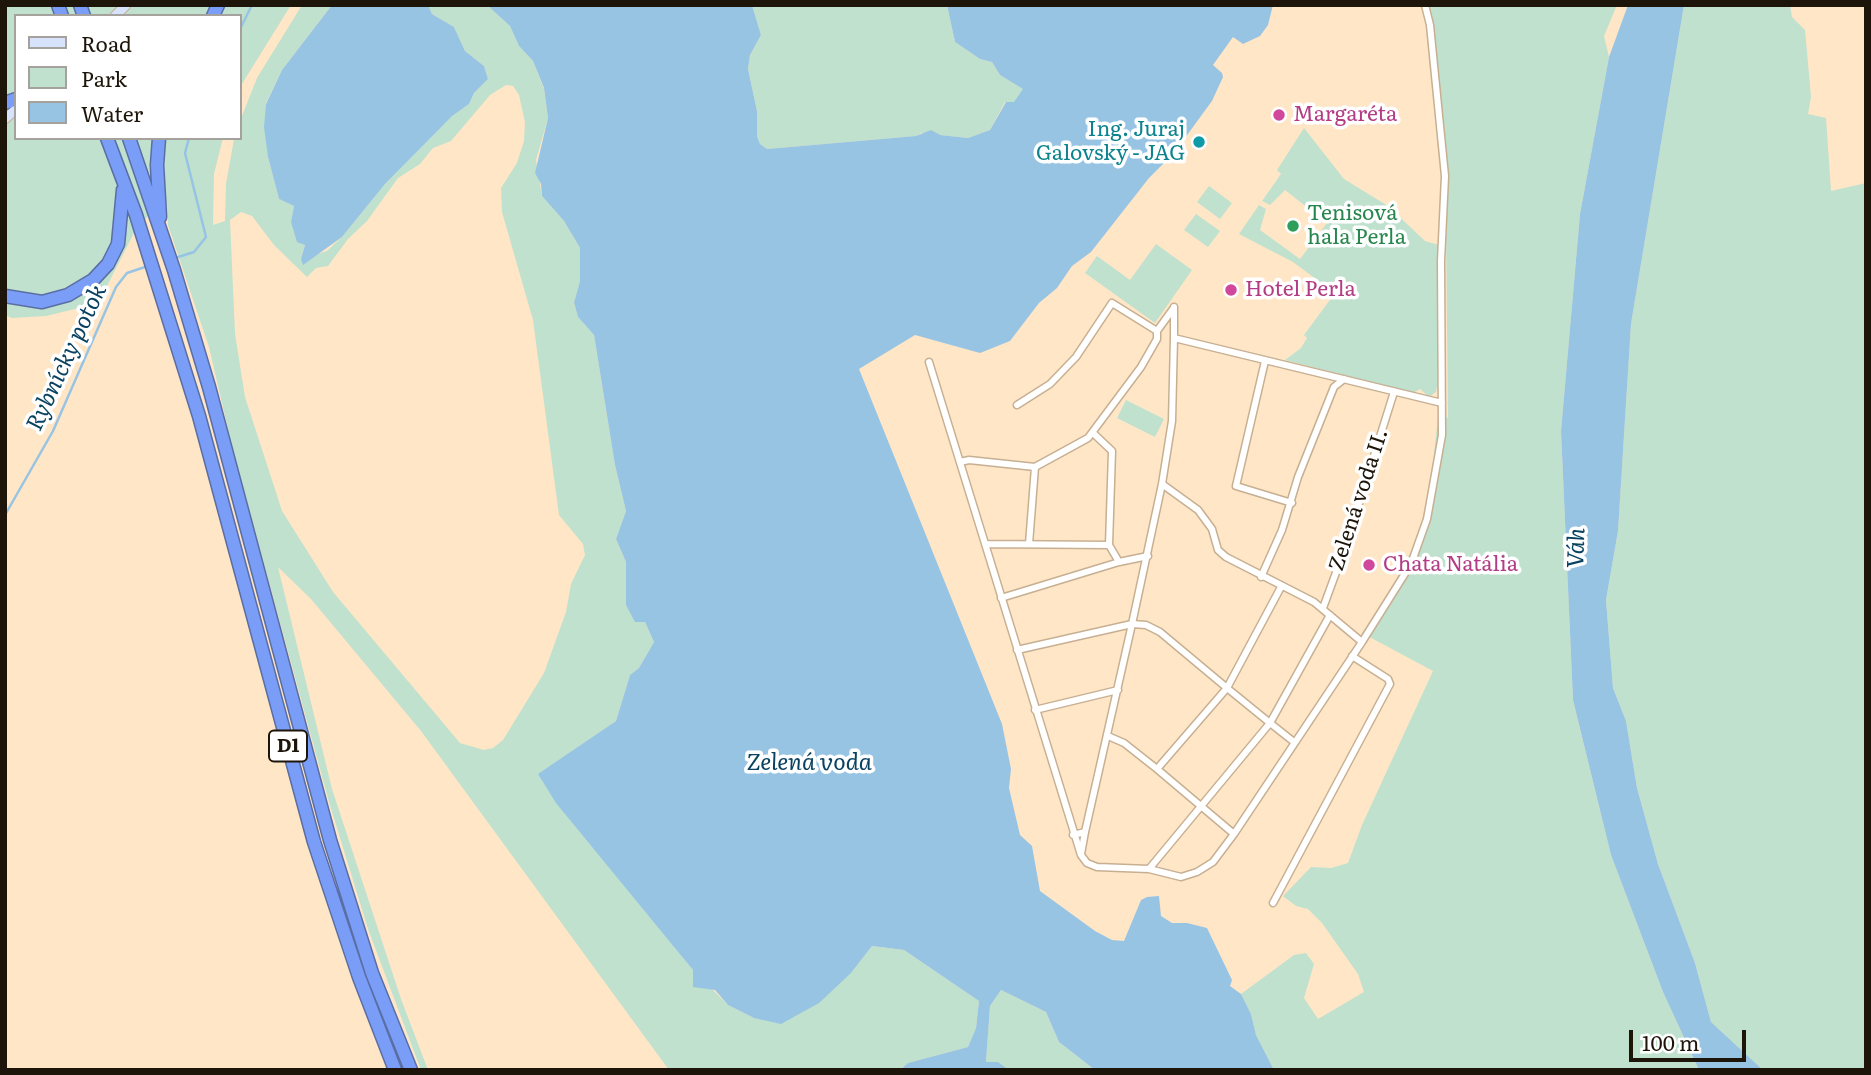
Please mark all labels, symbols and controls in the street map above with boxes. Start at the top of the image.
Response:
legend [14,14,242,140]
text: Road [81,27,132,58]
text: Park [81,62,127,93]
text: Water [81,97,143,128]
place label: Margaréta [1293,102,1397,128]
marker: Margaréta [1271,107,1287,123]
place label: Ing. Juraj Galovský - JAG [1036,117,1185,167]
marker: Ing. Juraj Galovský - JAG [1191,134,1207,150]
place label: Tenisová hala Perla [1307,201,1406,251]
marker: Tenisová hala Perla [1285,218,1301,234]
place label: Hotel Perla [1245,277,1356,303]
water label: Rybnícky potok [21,280,113,436]
marker: Hotel Perla [1223,282,1239,298]
street label: Zelená voda II. [1324,426,1394,574]
water label: Váh [1563,527,1591,569]
place label: Chata Natália [1383,552,1518,578]
marker: Chata Natália [1361,557,1377,573]
road number: D1 [269,730,307,762]
water label: Zelená voda [746,749,872,777]
scale bar [1633,1016,1750,1060]
text: 100 m [1642,1026,1699,1057]

